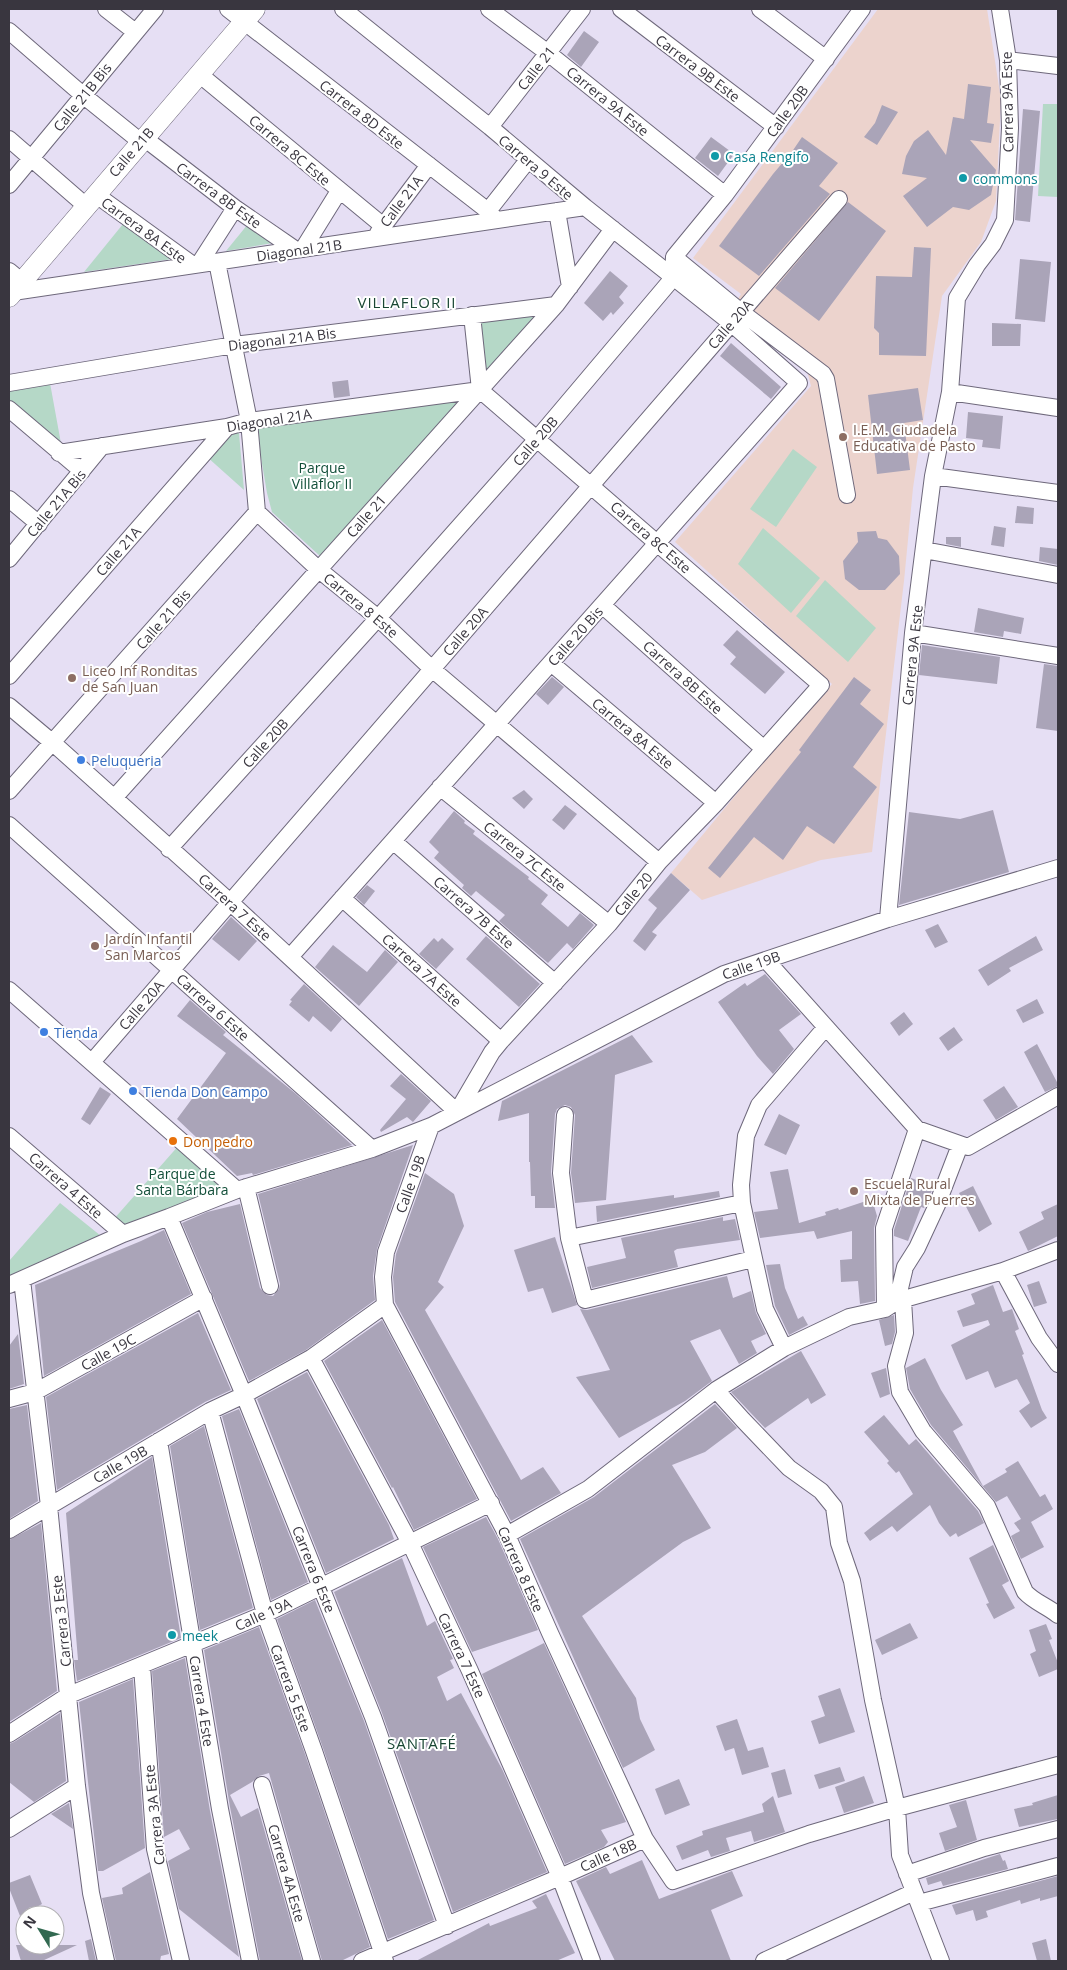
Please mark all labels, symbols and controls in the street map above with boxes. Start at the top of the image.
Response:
street label: Carrera 9B Este [652,30,744,106]
street label: Calle 21 [513,42,559,94]
street label: Carrera 9A Este [997,51,1017,153]
street label: Calle 21B Bis [48,58,116,135]
street label: Carrera 9A Este [563,62,653,140]
street label: Carrera 8D Este [316,75,408,153]
street label: Calle 20B [762,81,812,141]
street label: Carrera 8C Este [245,110,335,190]
street label: Calle 21B [104,123,158,181]
street label: Carrera 9 Este [495,130,577,204]
place label: Casa Rengifo [725,147,809,166]
marker: Casa Rengifo [709,150,721,162]
street label: Carrera 8B Este [173,158,266,232]
place label: commons [973,169,1038,188]
street label: Calle 21A [375,171,427,231]
marker: commons [957,172,969,184]
street label: Carrera 8A Este [98,193,190,267]
street label: Diagonal 21B [255,235,343,265]
district label: VILLAFLOR II [357,292,457,312]
street label: Calle 20A [703,295,757,353]
street label: Diagonal 21A Bis [227,323,337,355]
street label: Diagonal 21A [225,404,313,436]
street label: Calle 20B [508,412,562,470]
place label: I.E.M. Ciudadela Educativa de Pasto [853,420,976,455]
marker: I.E.M. Ciudadela Educativa de Pasto [837,431,849,443]
park label: Parque Villaflor II [292,458,352,493]
street label: Calle 21A Bis [22,465,90,541]
street label: Calle 21 [342,491,390,541]
street label: Carrera 8C Este [607,497,695,577]
street label: Calle 21A [91,522,145,580]
street label: Carrera 8 Este [320,568,402,642]
street label: Calle 21 Bis [132,585,195,653]
street label: Calle 20A [438,602,492,660]
street label: Calle 20 Bis [543,602,607,670]
street label: Carrera 9A Este [897,604,927,706]
street label: Carrera 8B Este [639,636,727,718]
place label: Liceo Inf Ronditas de San Juan [82,661,198,696]
marker: Liceo Inf Ronditas de San Juan [66,672,78,684]
street label: Carrera 8A Este [588,693,678,773]
street label: Calle 20B [238,714,292,772]
place label: Peluqueria [91,751,161,770]
marker: Peluqueria [75,754,87,766]
street label: Carrera 7C Este [480,817,570,895]
street label: Calle 20 [610,868,656,920]
street label: Carrera 7 Este [194,869,276,945]
street label: Carrera 7B Este [430,872,518,952]
place label: Jardín Infantil San Marcos [103,929,192,964]
street label: Carrera 7A Este [378,929,466,1011]
marker: Jardín Infantil San Marcos [89,940,101,952]
street label: Calle 19B [719,946,783,984]
street label: Carrera 6 Este [172,969,254,1045]
street label: Calle 20A [114,976,168,1034]
place label: Tienda [54,1023,98,1042]
marker: Tienda [38,1026,50,1038]
place label: Tienda Don Campo [143,1082,268,1101]
marker: Tienda Don Campo [127,1085,139,1097]
place label: Don pedro [183,1132,253,1151]
marker: Don pedro [167,1135,179,1147]
street label: Carrera 4 Este [25,1148,107,1222]
street label: Calle 19B [391,1152,429,1216]
park label: Parque de Santa Bárbara [136,1164,228,1199]
place label: Escuela Rural Mixta de Puerres [864,1174,975,1209]
marker: Escuela Rural Mixta de Puerres [848,1185,860,1197]
street label: Calle 19C [77,1329,139,1375]
street label: Calle 19B [89,1441,151,1487]
street label: Carrera 6 Este [288,1523,340,1615]
street label: Carrera 8 Este [494,1523,548,1615]
street label: Carrera 3 Este [47,1574,75,1668]
street label: Calle 19A [232,1593,294,1635]
street label: Carrera 7 Este [434,1609,490,1701]
place label: meek [182,1626,219,1645]
marker: meek [166,1629,178,1641]
street label: Carrera 5 Este [266,1642,316,1735]
street label: Carrera 4 Este [185,1654,219,1748]
district label: SANTAFÉ [387,1733,457,1753]
street label: Carrera 3A Este [139,1764,169,1866]
street label: Carrera 4A Este [264,1822,310,1924]
street label: Calle 18B [577,1834,639,1876]
north arrow [15,1905,65,1955]
text: N [18,1912,40,1932]

